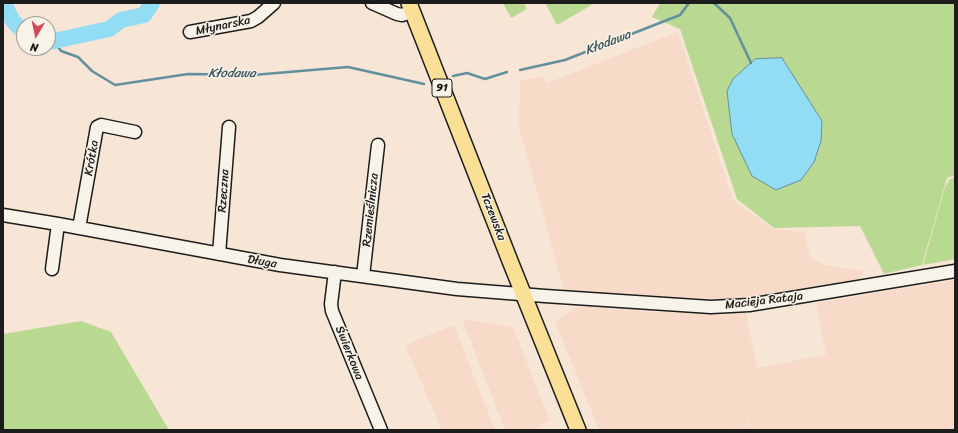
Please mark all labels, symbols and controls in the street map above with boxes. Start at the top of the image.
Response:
street label: Młynarska [194,13,252,39]
north arrow [16,16,56,56]
water label: Kłodawa [583,27,633,59]
text: N [29,37,39,57]
water label: Kłodawa [208,66,256,82]
road number: 91 [432,79,452,97]
street label: Krótka [82,139,102,177]
street label: Rzeczna [215,169,233,213]
street label: Rzemieślnicza [360,173,382,247]
street label: Tczewska [477,191,509,243]
street label: Długa [246,252,278,272]
street label: Macieja Rataja [724,289,804,313]
street label: Świerkowa [332,324,366,382]

